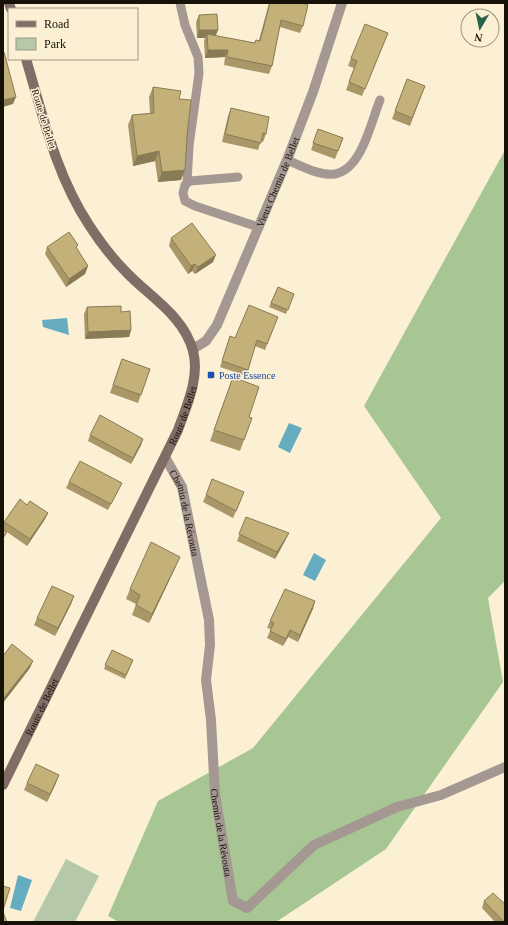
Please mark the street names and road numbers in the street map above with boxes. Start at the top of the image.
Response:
street label: Route de Bellet [30,88,58,151]
street label: Vieux Chemin de Bellet [254,135,301,229]
street label: Route de Bellet [166,385,198,447]
street label: Chemin de la Révouta [168,468,201,557]
street label: Route de Bellet [23,676,60,737]
street label: Chemin de la Révouta [209,788,234,878]

